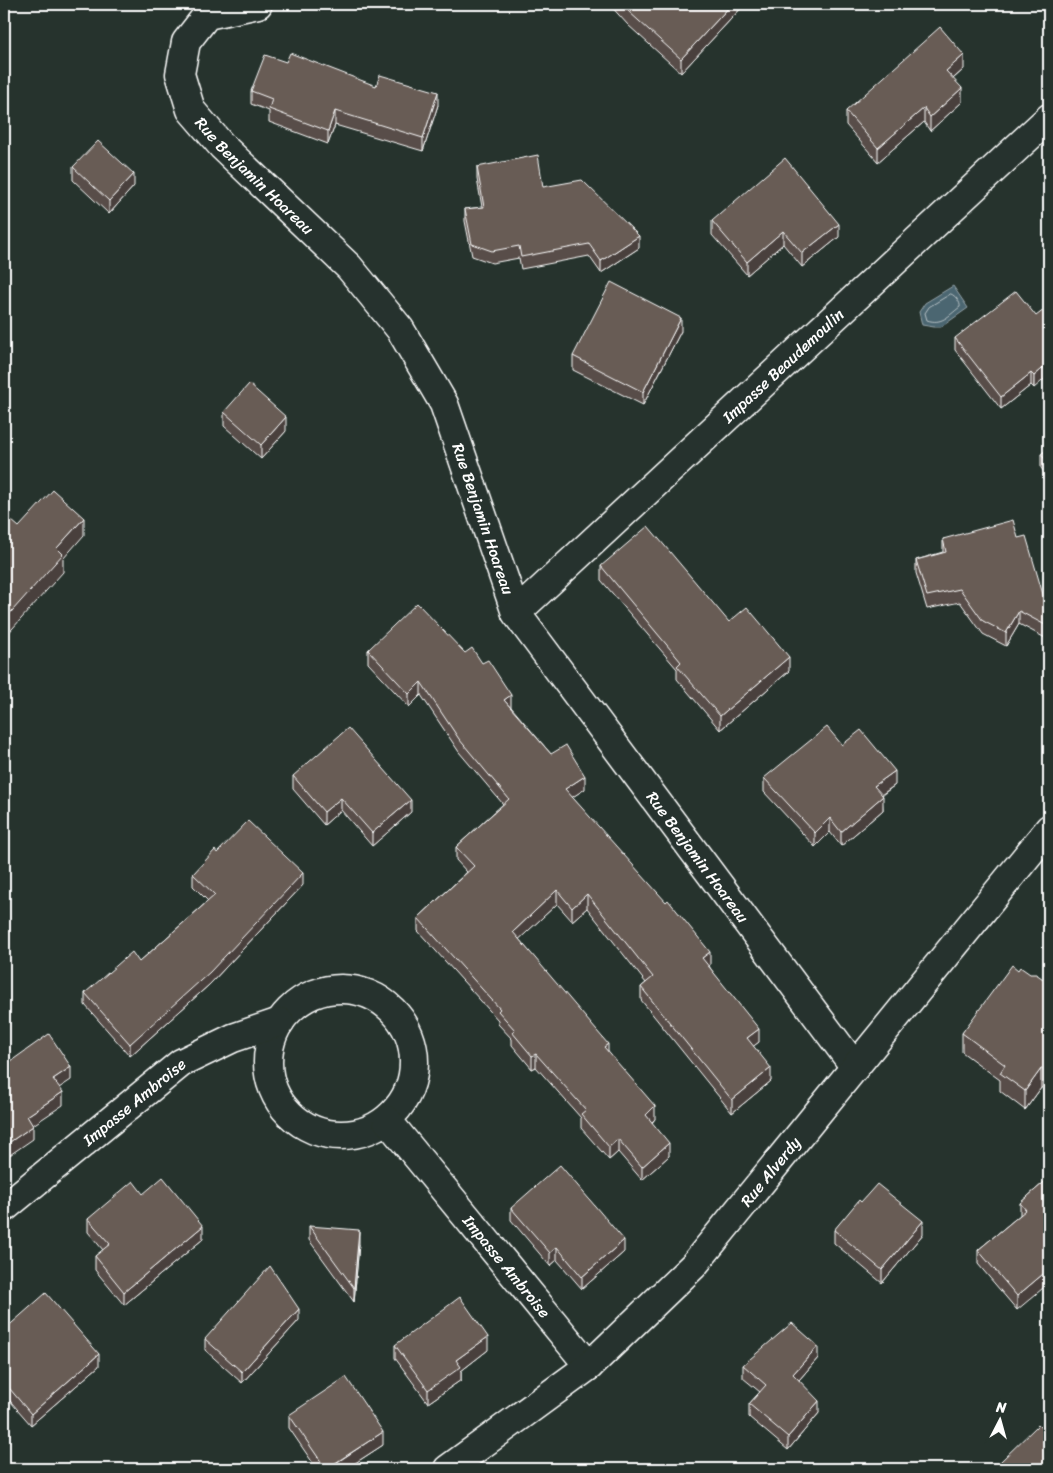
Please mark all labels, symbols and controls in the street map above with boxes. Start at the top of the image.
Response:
street label: Rue Benjamin Hoareau [188,110,322,242]
street label: Impasse Beaudemoulin [714,300,851,431]
street label: Rue Benjamin Hoareau [444,439,523,599]
street label: Rue Benjamin Hoareau [639,784,757,929]
street label: Impasse Ambroise [75,1050,192,1154]
street label: Rue Alverdy [732,1129,808,1213]
street label: Impasse Ambroise [455,1207,559,1324]
text: N [994,1395,1008,1421]
north arrow [976,1396,1026,1446]

